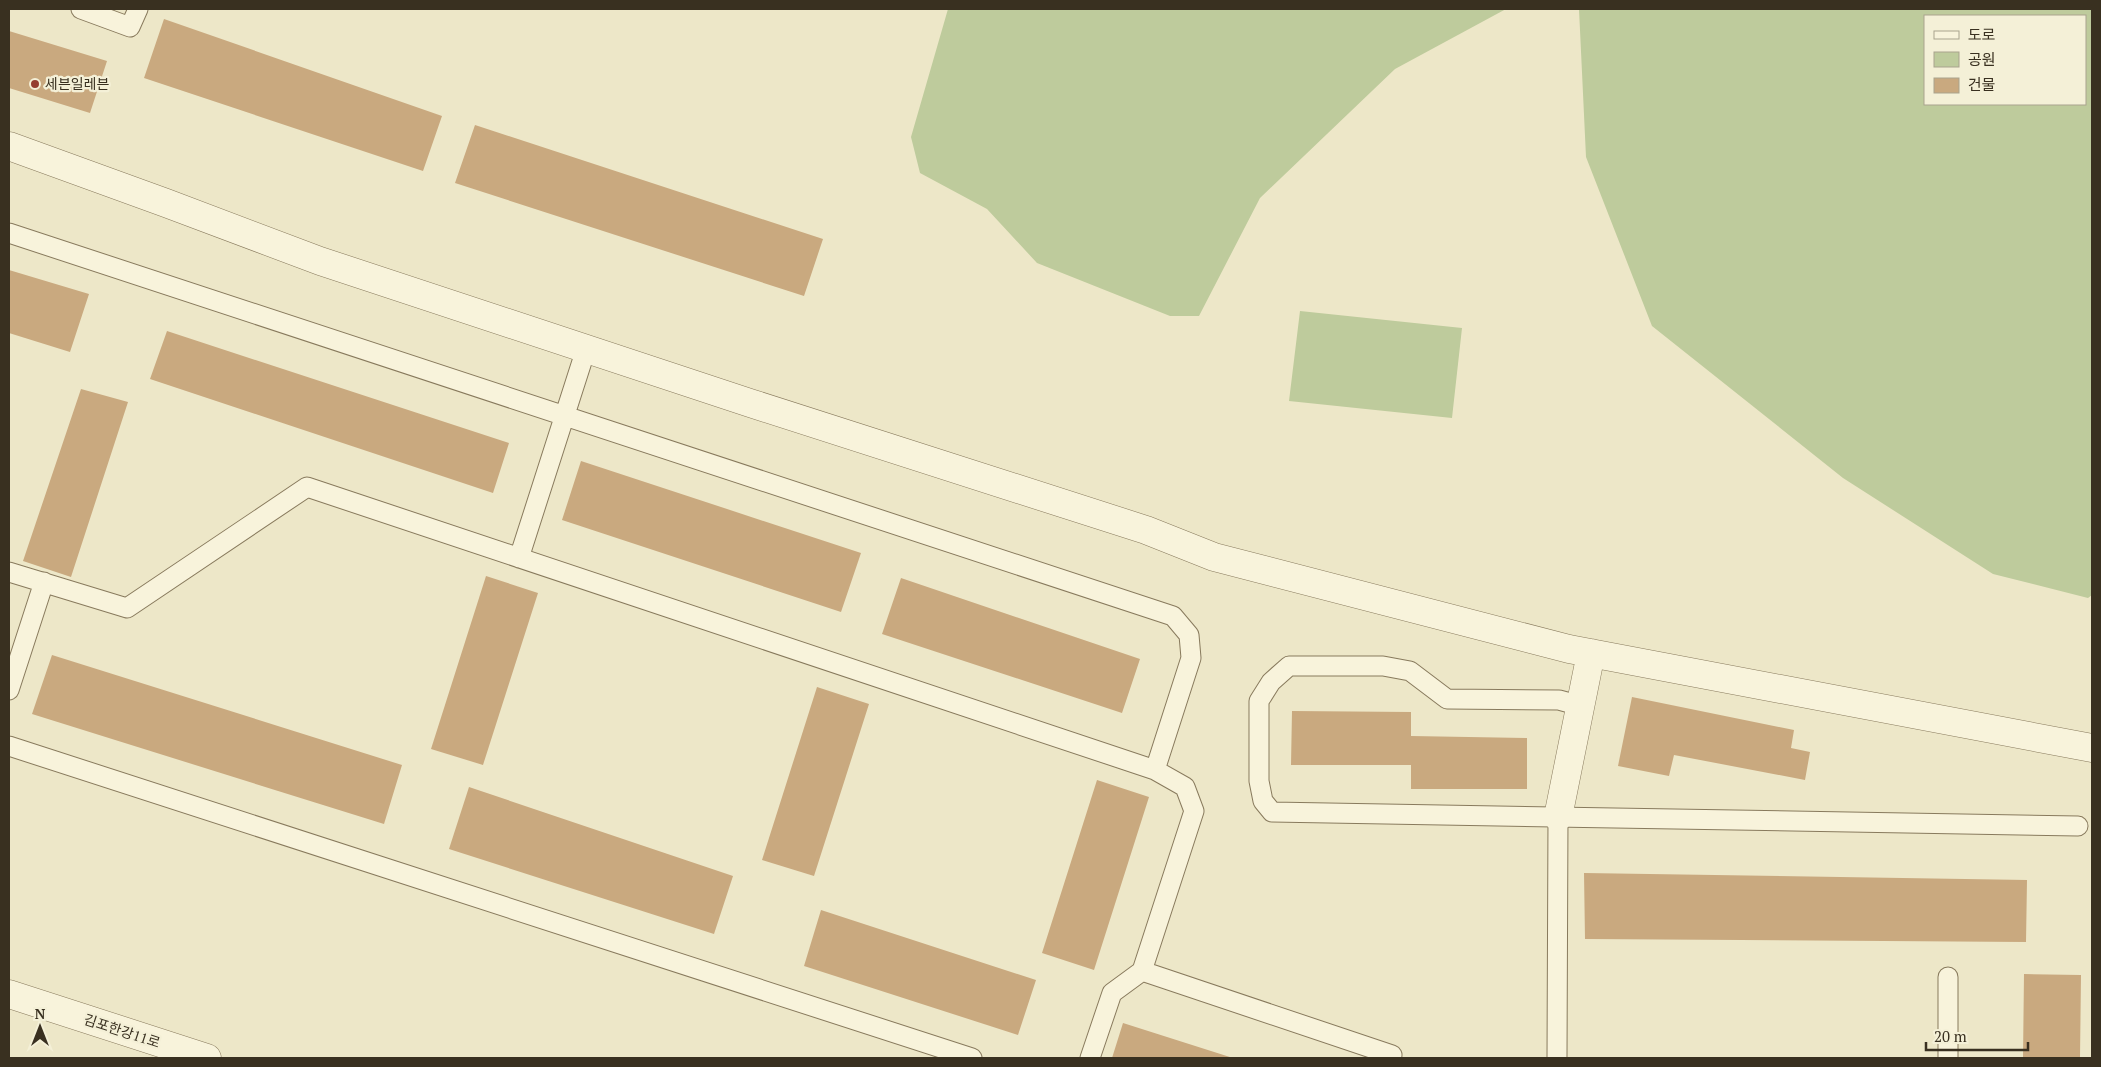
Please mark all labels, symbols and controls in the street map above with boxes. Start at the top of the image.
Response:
legend [1924,15,2086,105]
text: 도로 [1968,24,1996,44]
text: 공원 [1968,49,1996,69]
place label: 세븐일레븐 [45,74,110,93]
text: 건물 [1968,74,1996,94]
marker: 세븐일레븐 [29,78,41,90]
north arrow [15,1002,65,1052]
text: N [35,1004,46,1023]
street label: 김포한강11로 [81,1009,163,1052]
scale bar [1926,1020,2028,1052]
text: 20 m [1934,1026,1967,1046]

